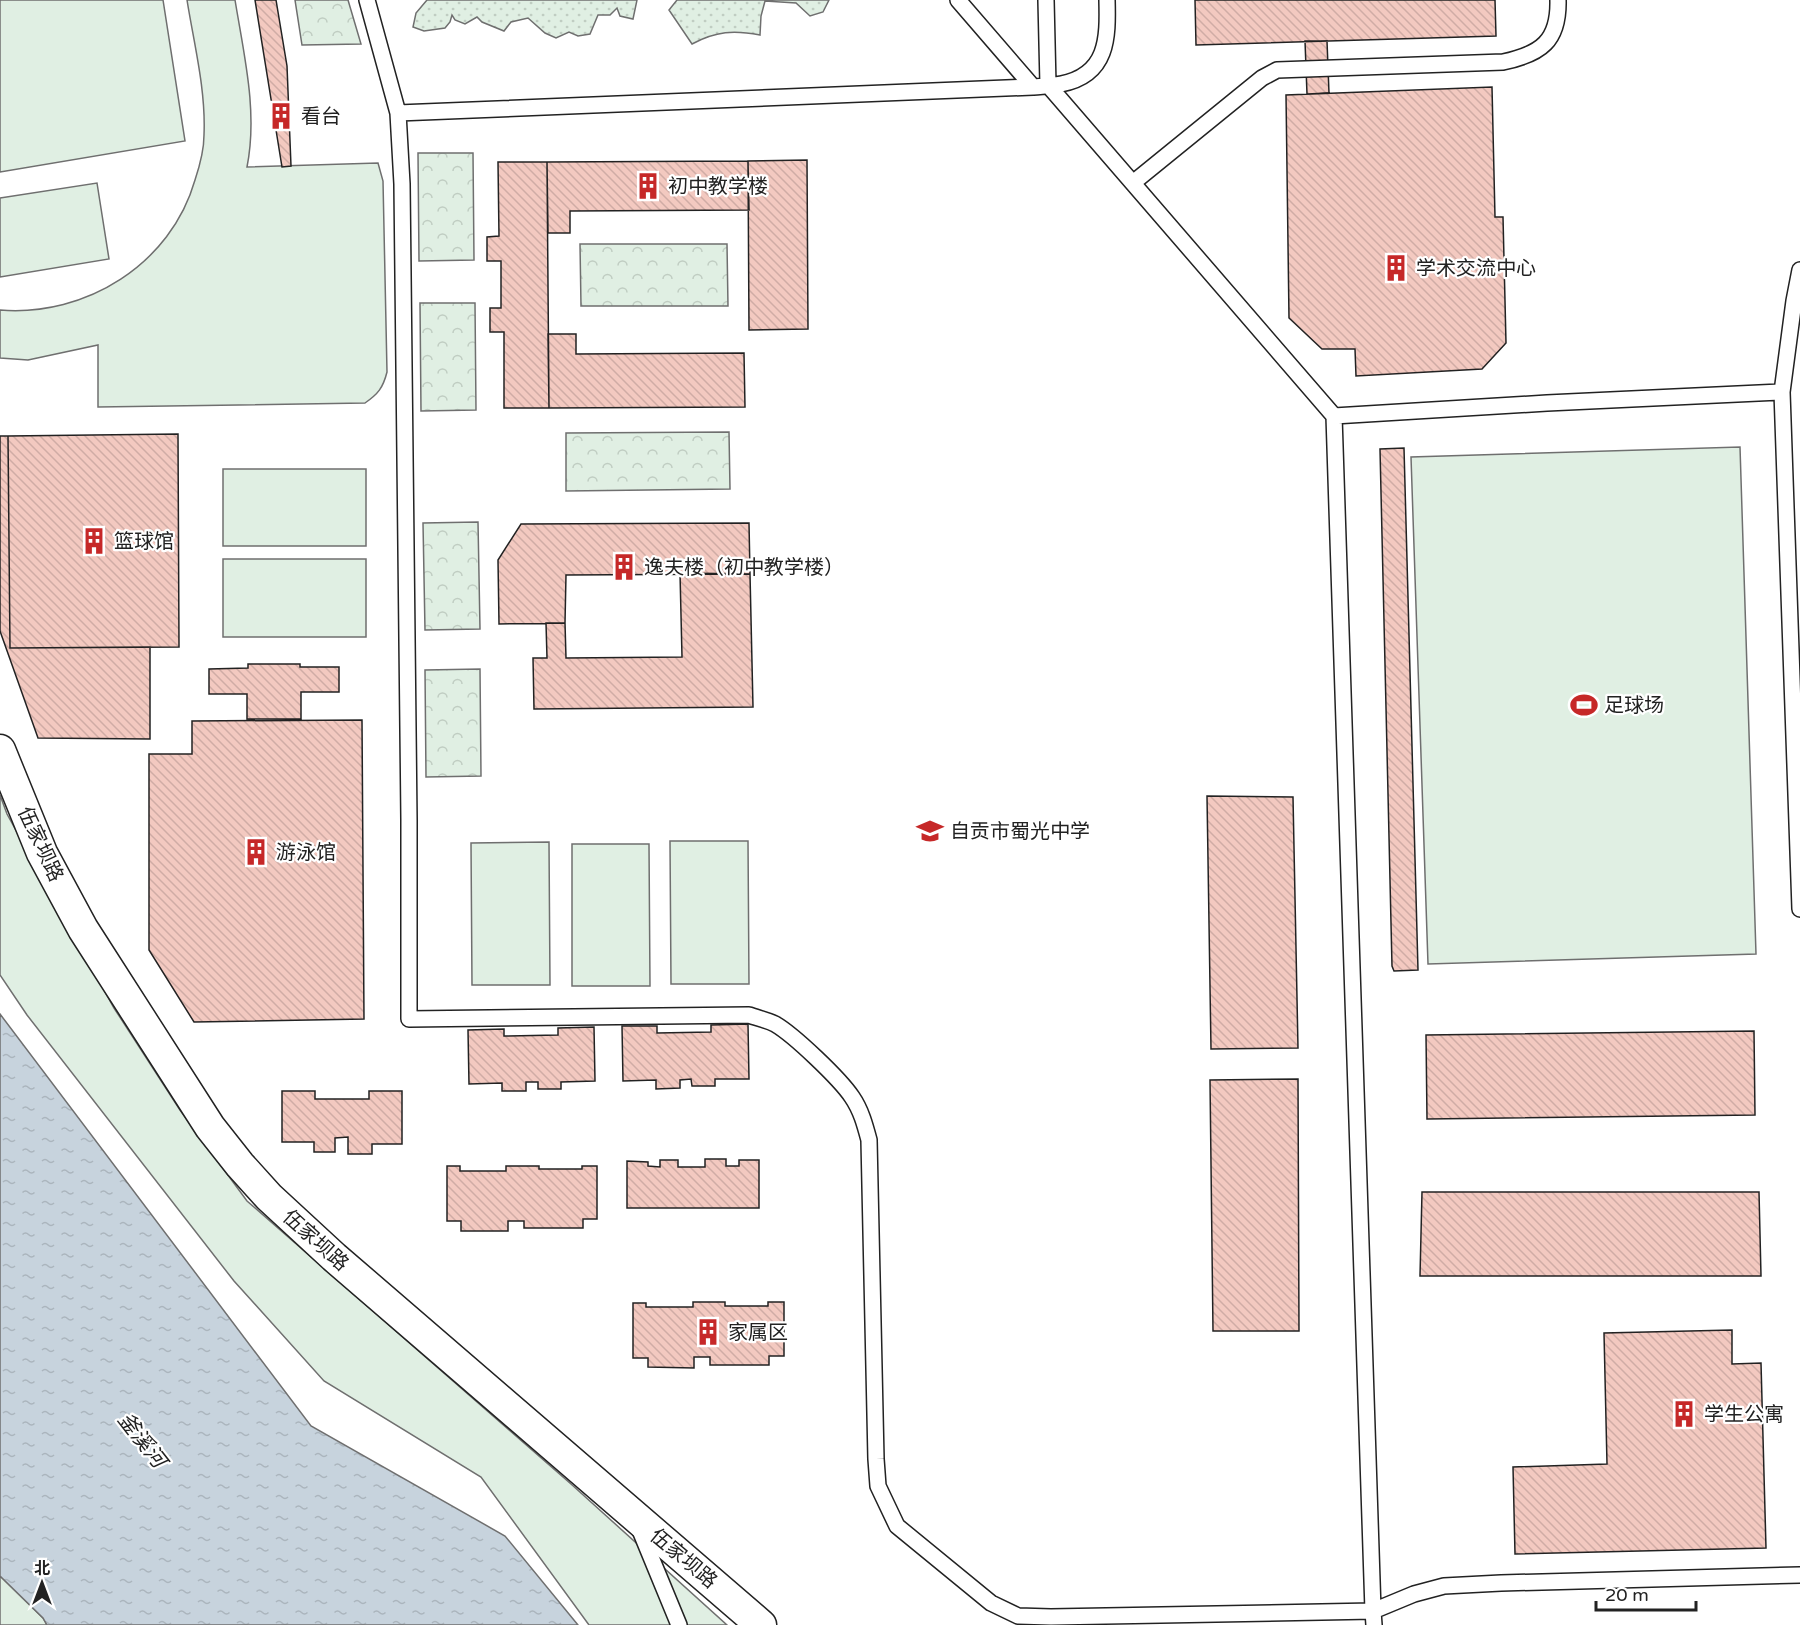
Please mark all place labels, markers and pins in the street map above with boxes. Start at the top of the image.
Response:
building icon: 看台 [266,101,296,131]
place label: 看台 [301,105,341,129]
building icon: 初中教学楼 [633,171,663,201]
place label: 初中教学楼 [668,175,768,199]
building icon: 学术交流中心 [1381,253,1411,283]
place label: 学术交流中心 [1416,257,1536,281]
building icon: 篮球馆 [79,526,109,556]
place label: 篮球馆 [114,530,174,554]
building icon: 逸夫楼（初中教学楼） [609,552,639,582]
place label: 逸夫楼（初中教学楼） [644,556,844,580]
sports icon: 足球场 [1569,690,1599,720]
place label: 足球场 [1604,694,1664,718]
school or university icon: 自贡市蜀光中学 [915,816,945,846]
place label: 自贡市蜀光中学 [950,820,1090,844]
building icon: 游泳馆 [241,837,271,867]
place label: 游泳馆 [276,841,336,865]
building icon: 家属区 [693,1317,723,1347]
place label: 家属区 [728,1321,788,1345]
building icon: 学生公寓 [1669,1399,1699,1429]
place label: 学生公寓 [1704,1403,1784,1427]

